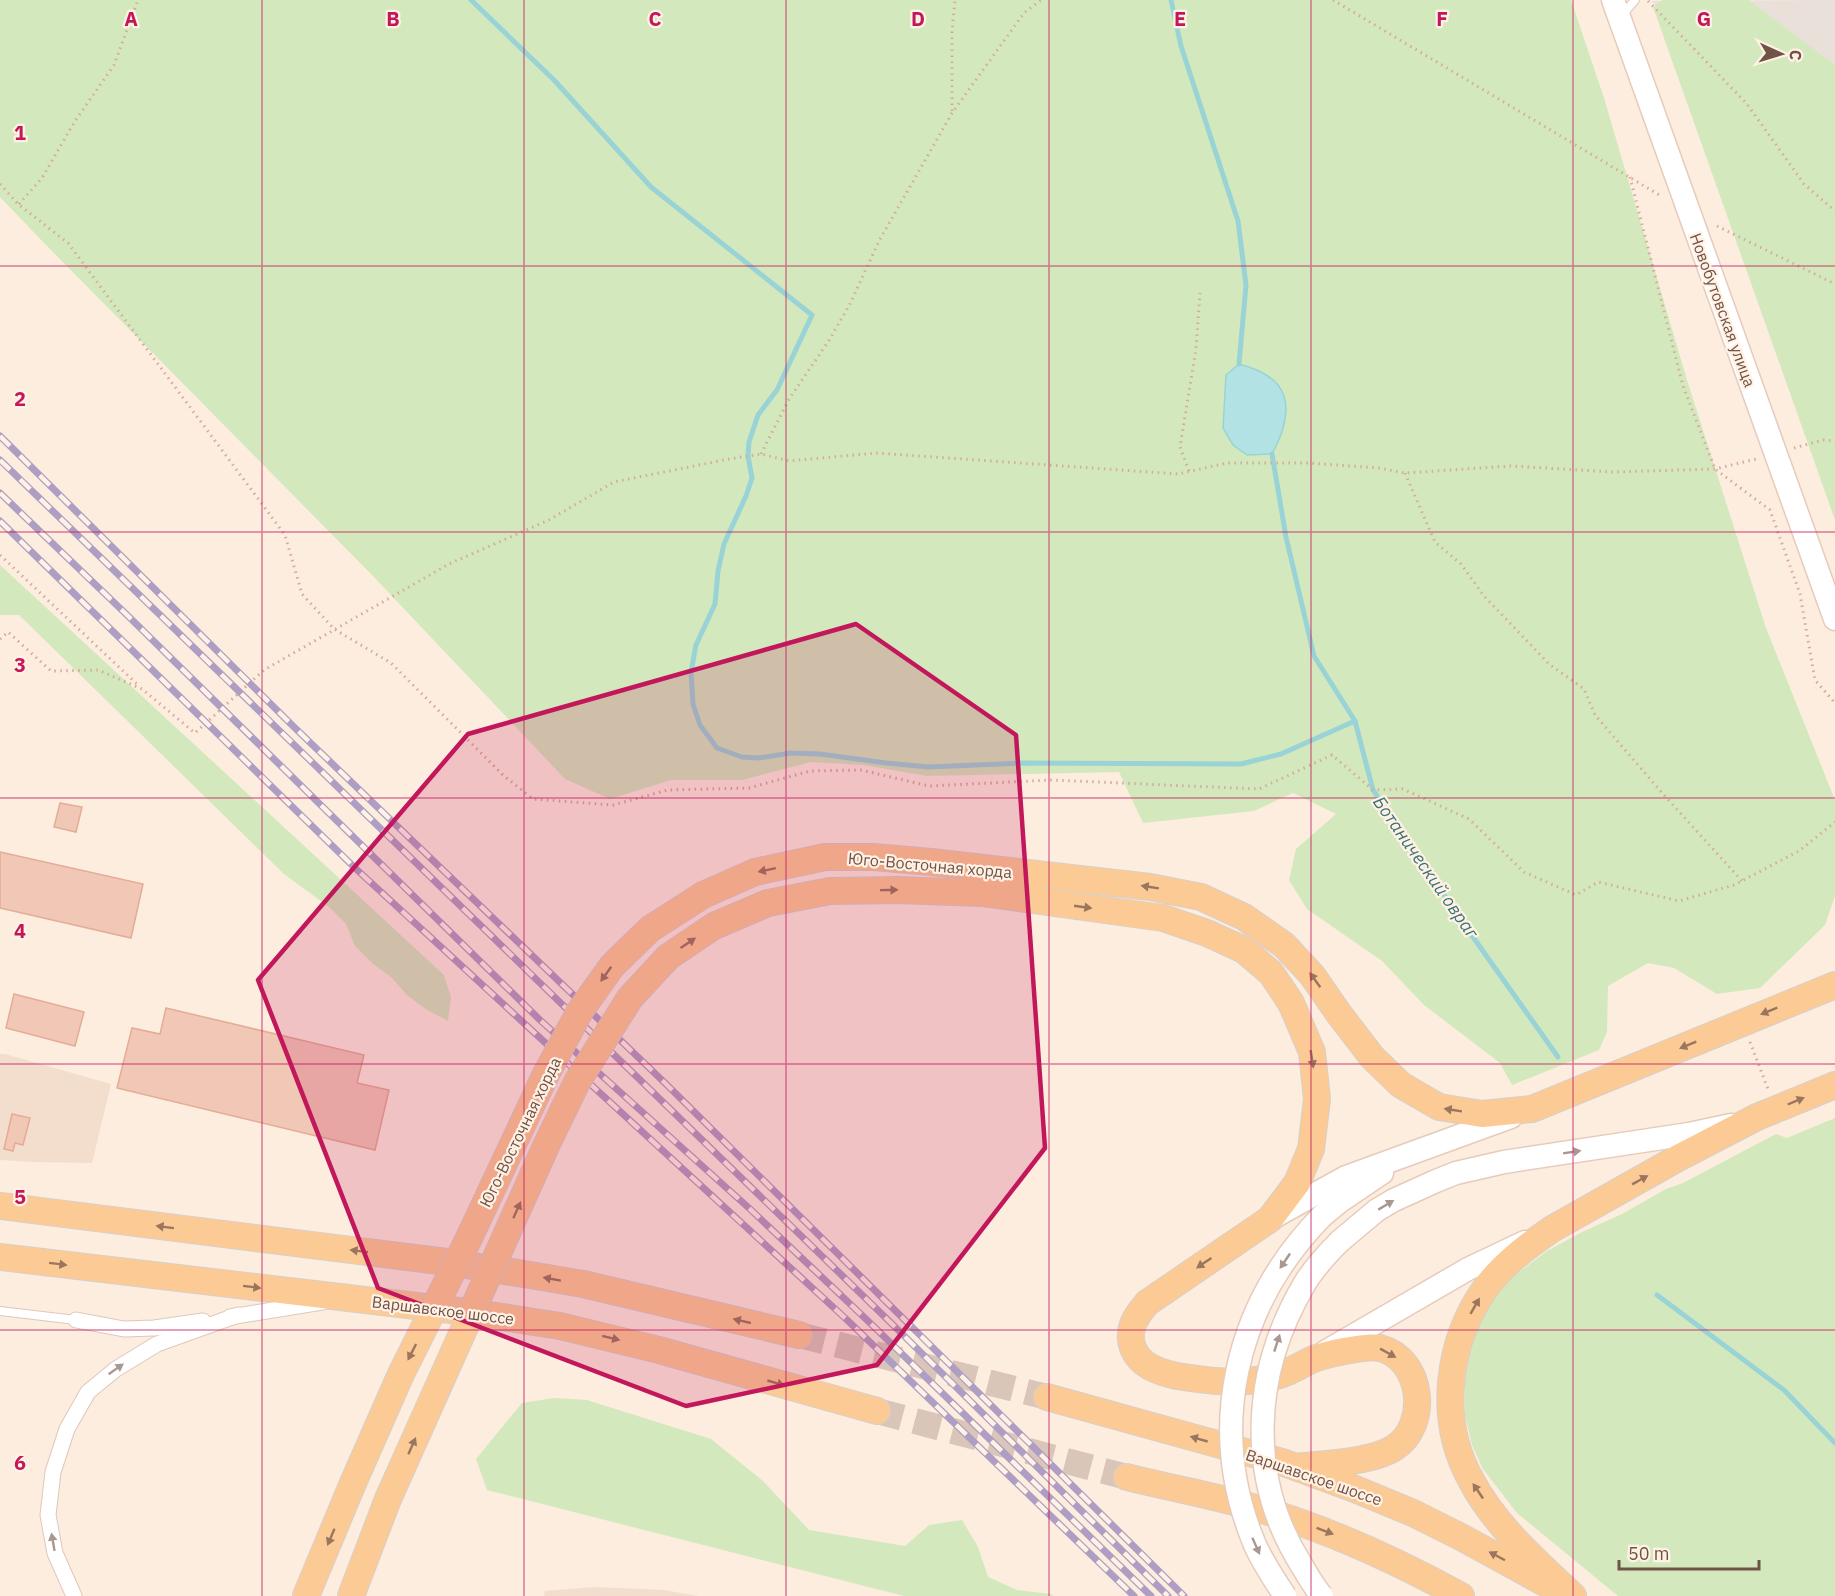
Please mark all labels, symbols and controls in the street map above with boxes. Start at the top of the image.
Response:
text: A [124,5,138,32]
text: B [386,5,400,32]
text: C [648,5,662,32]
text: D [911,5,925,32]
text: E [1174,5,1186,32]
text: F [1436,5,1448,32]
text: G [1697,5,1711,32]
north arrow [1751,24,1811,84]
text: С [1786,49,1806,61]
text: 1 [14,119,26,146]
street label: Новобутовская улица [1686,230,1760,390]
text: 2 [14,385,26,412]
text: 3 [14,651,26,678]
water label: Ботанический овраг [1368,791,1485,944]
street label: Юго-Восточная хорда [847,848,1013,882]
one-way arrow [758,865,777,875]
one-way arrow [1140,882,1159,891]
one-way arrow [879,885,898,895]
one-way arrow [1073,902,1092,912]
text: 4 [14,917,26,944]
one-way arrow [679,938,696,949]
one-way arrow [601,966,613,981]
one-way arrow [1309,972,1321,988]
one-way arrow [1760,1007,1778,1016]
one-way arrow [1679,1041,1697,1050]
one-way arrow [1308,1050,1317,1069]
street label: Юго-Восточная хорда [475,1053,565,1210]
one-way arrow [1788,1096,1806,1106]
one-way arrow [1444,1105,1463,1114]
one-way arrow [1562,1147,1581,1156]
one-way arrow [1632,1174,1648,1185]
text: 5 [14,1183,26,1210]
one-way arrow [1378,1200,1395,1210]
one-way arrow [512,1201,522,1219]
one-way arrow [156,1222,175,1231]
one-way arrow [349,1246,368,1255]
one-way arrow [1280,1253,1291,1269]
one-way arrow [1196,1258,1213,1269]
one-way arrow [49,1259,68,1269]
one-way arrow [542,1274,561,1283]
one-way arrow [242,1282,261,1292]
street label: Варшавское шоссе [371,1291,515,1329]
one-way arrow [1470,1297,1480,1314]
one-way arrow [733,1316,751,1326]
one-way arrow [602,1334,620,1344]
one-way arrow [1273,1334,1282,1352]
one-way arrow [408,1344,417,1361]
one-way arrow [1380,1348,1397,1358]
one-way arrow [108,1363,124,1375]
one-way arrow [767,1379,785,1388]
one-way arrow [1190,1434,1208,1443]
one-way arrow [408,1437,418,1455]
street label: Варшавское шоссе [1243,1444,1385,1510]
text: 6 [14,1449,26,1476]
one-way arrow [1473,1483,1484,1499]
one-way arrow [1316,1527,1334,1536]
one-way arrow [326,1528,335,1546]
one-way arrow [48,1532,57,1551]
scale bar [1619,1533,1758,1571]
one-way arrow [1252,1537,1261,1555]
text: 50 m [1628,1542,1670,1565]
one-way arrow [1488,1551,1505,1561]

